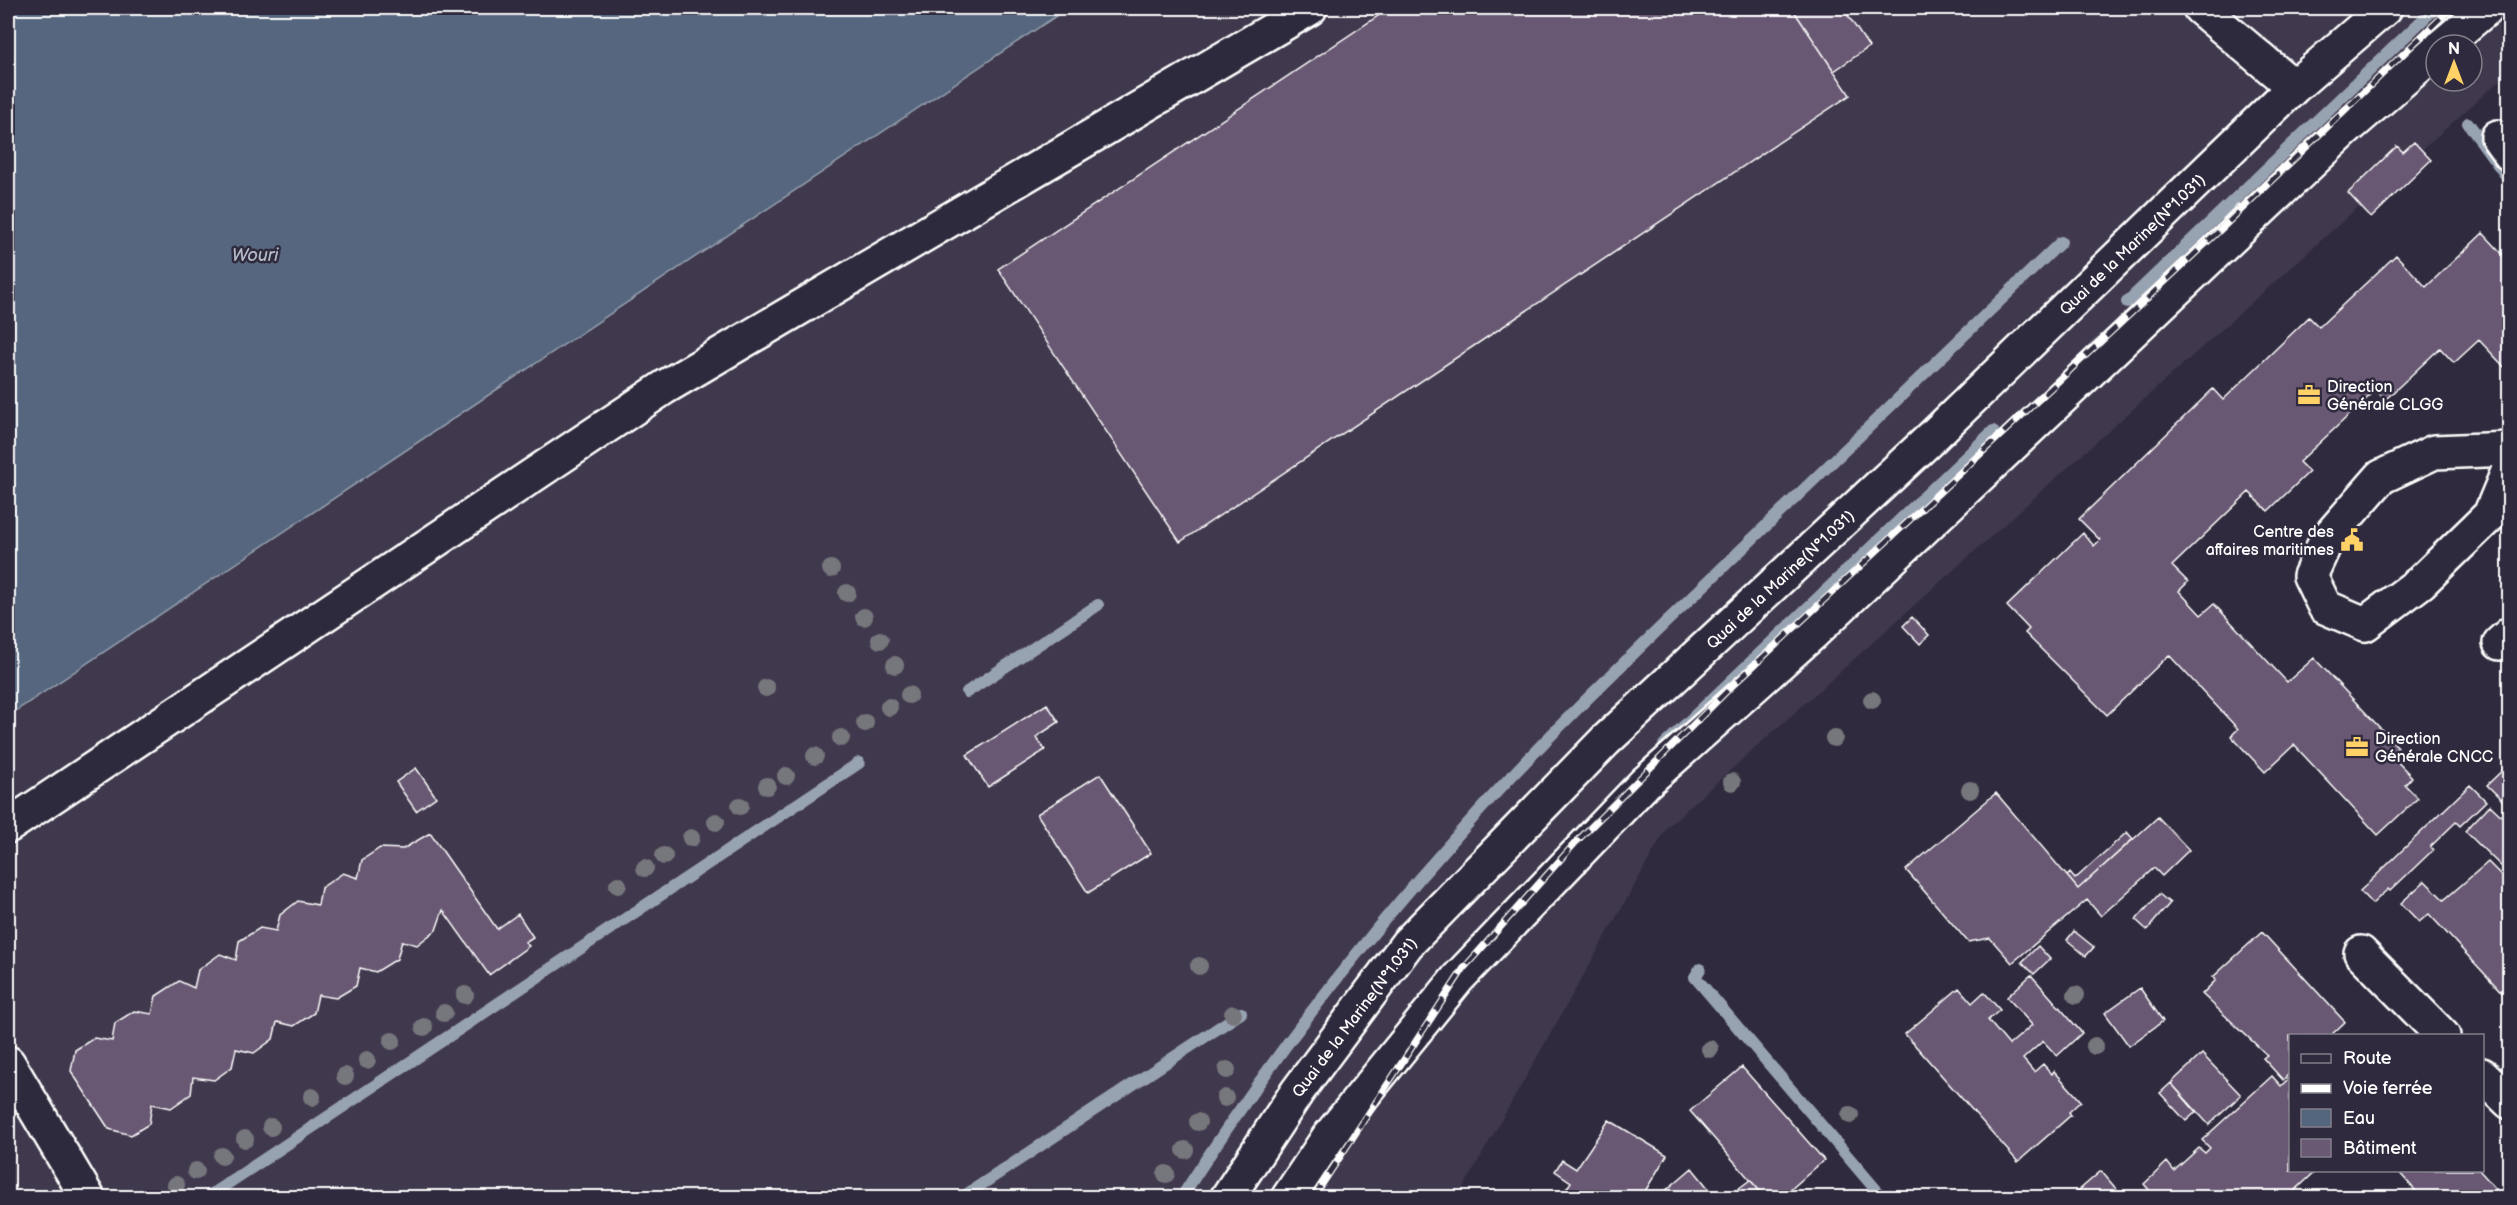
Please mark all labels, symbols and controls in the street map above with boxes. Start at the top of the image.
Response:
north arrow [2424,33,2484,93]
text: N [2448,40,2460,59]
street label: Quai de la Marine(N°1.031) [2056,170,2210,320]
water label: Wouri [232,245,279,266]
place label: Direction Générale CLGG [2327,378,2443,415]
office icon: Direction Générale CLGG [2296,382,2322,408]
street label: Quai de la Marine(N°1.031) [1703,507,1859,654]
place label: Centre des affaires maritimes [2206,523,2334,560]
public building icon: Centre des affaires maritimes [2339,527,2365,553]
place label: Direction Générale CNCC [2375,730,2493,767]
office icon: Direction Générale CNCC [2344,734,2370,760]
street label: Quai de la Marine(N°1.031) [1289,934,1422,1102]
legend [2289,1034,2484,1172]
text: Route [2343,1048,2392,1069]
text: Voie ferrée [2343,1078,2433,1099]
text: Eau [2343,1108,2375,1129]
text: Bâtiment [2343,1138,2417,1159]

